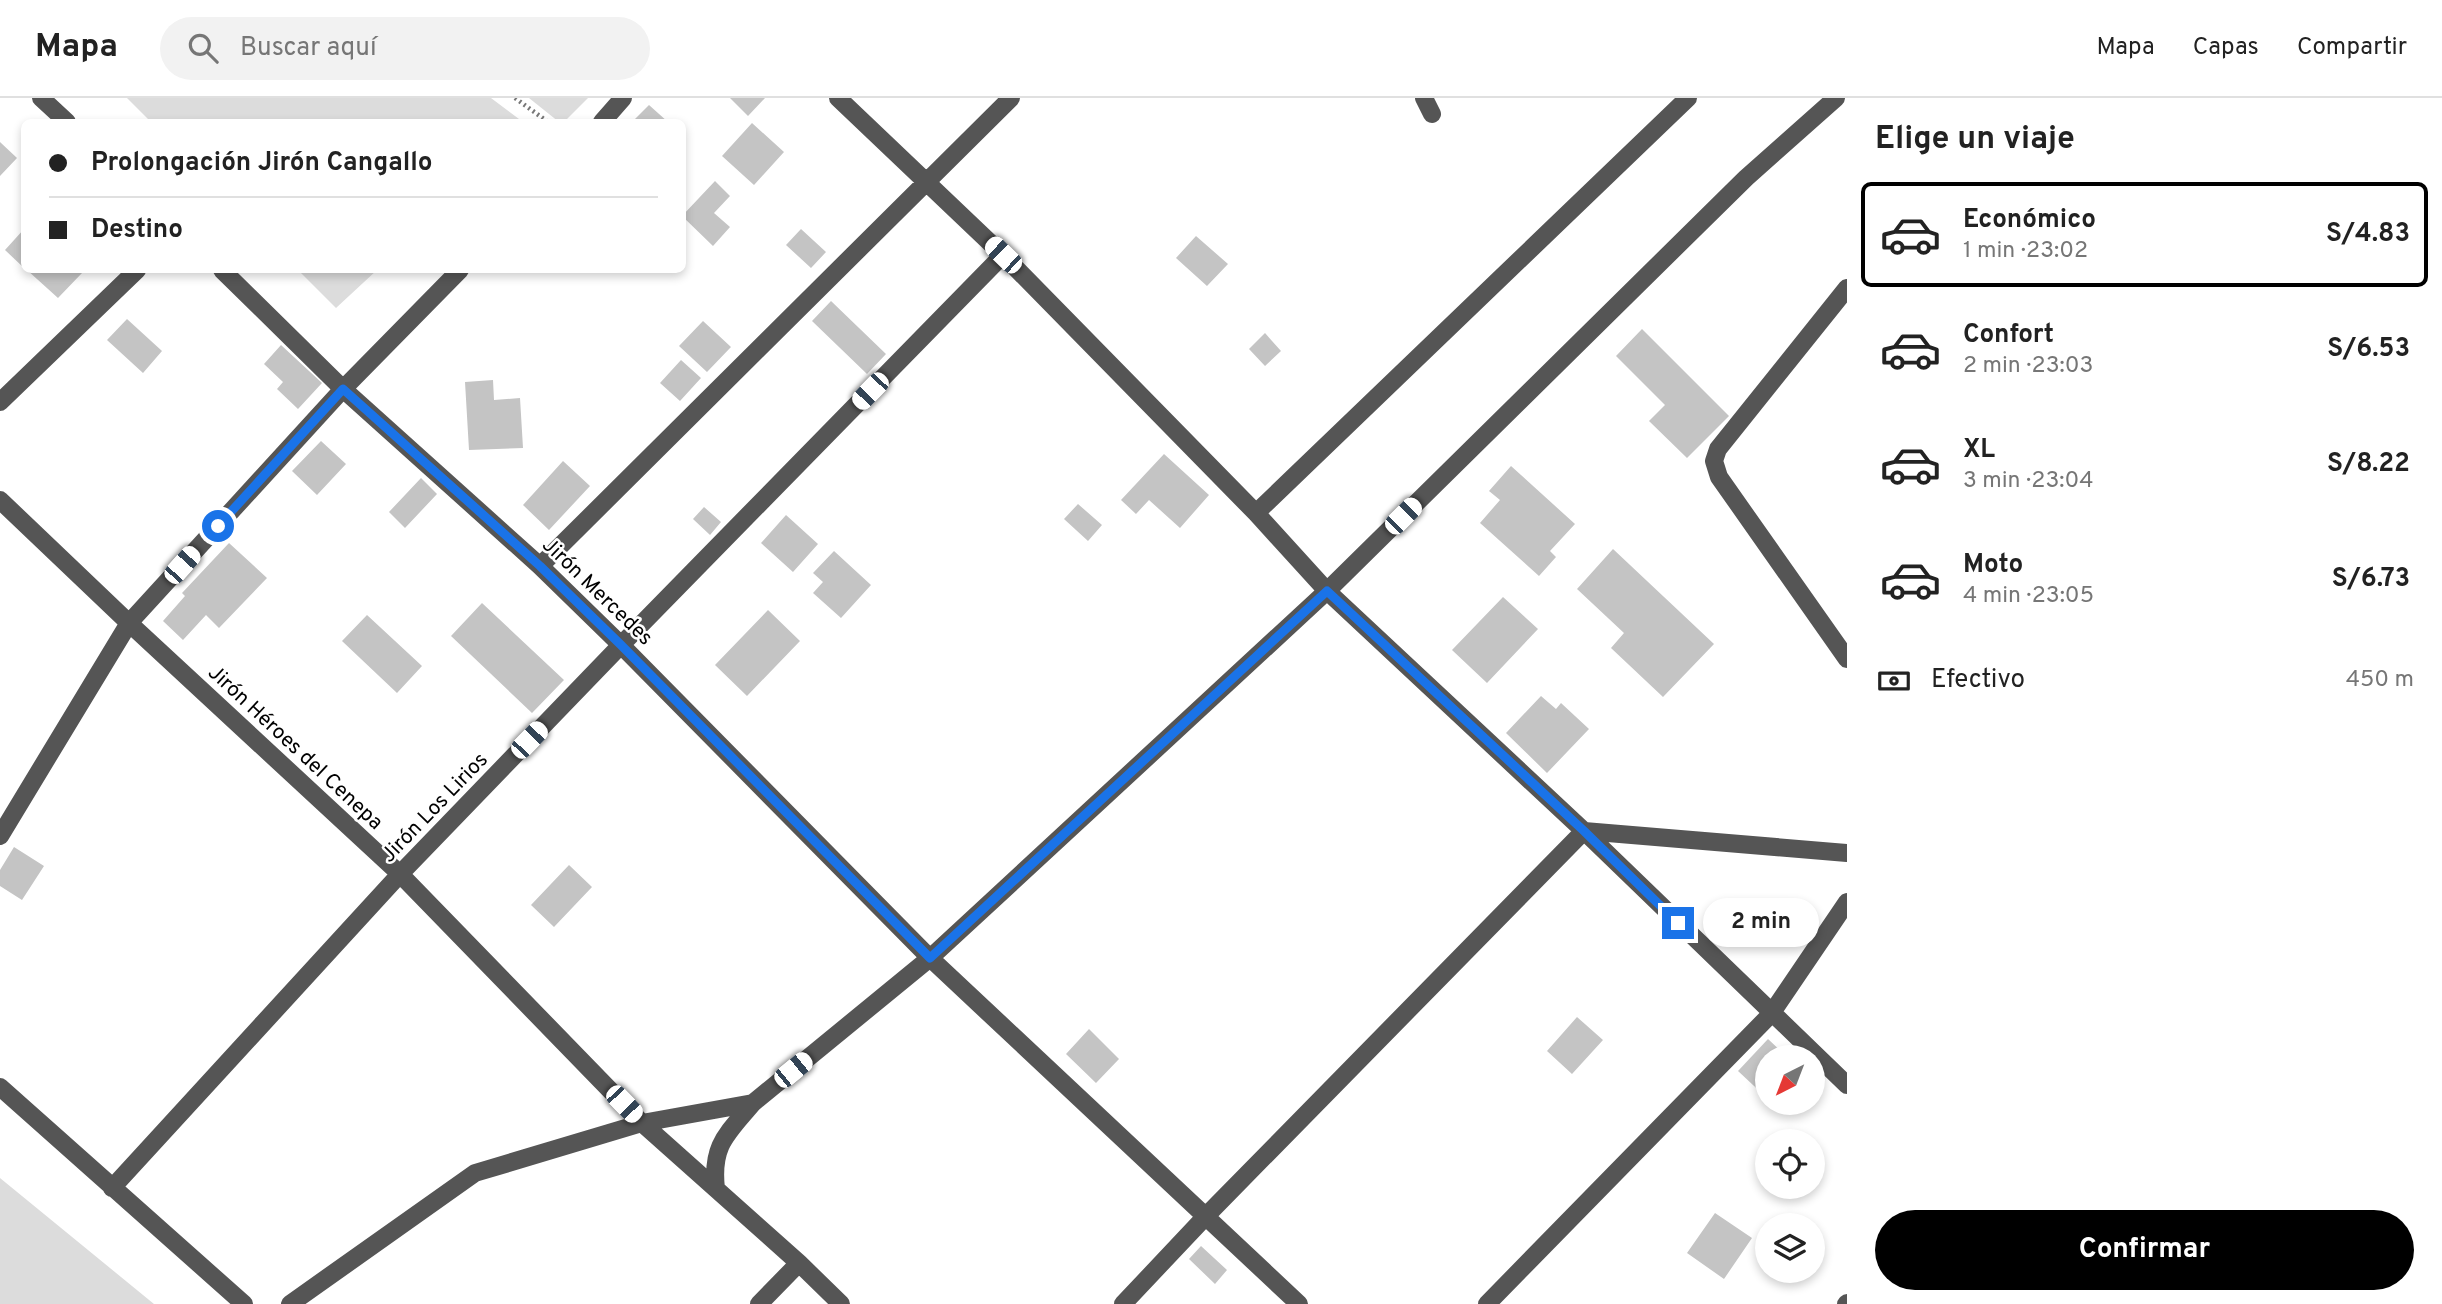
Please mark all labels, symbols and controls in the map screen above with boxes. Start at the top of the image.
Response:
search box [160,17,650,80]
text: Mapa [35,27,118,69]
icon: search [184,29,222,67]
text: Buscar aquí [240,32,377,65]
text: Mapa [2097,33,2155,63]
text: Capas [2193,33,2259,63]
text: Compartir [2297,33,2407,63]
text: Elige un viaje [1875,120,2075,160]
text: Prolongación Jirón Cangallo [91,147,433,180]
icon: car [1879,203,1942,266]
text: Económico [1963,204,2096,237]
text: Destino [91,214,183,247]
text: S/4.83 [2326,218,2410,251]
car [981,233,1026,277]
text: 1 min · 23:02 [1963,237,2088,266]
icon: car [1879,318,1942,381]
text: Confort [1963,319,2054,352]
text: S/6.53 [2327,333,2410,366]
text: 2 min · 23:03 [1963,352,2093,381]
car [848,369,893,413]
icon: car [1879,433,1942,496]
text: XL [1963,434,1995,467]
text: S/8.22 [2327,448,2410,481]
text: 3 min · 23:04 [1963,467,2093,496]
car [1381,494,1426,538]
route start [202,510,234,542]
street label: Jirón Mercedes [536,532,658,652]
car [161,542,204,588]
icon: car [1879,548,1942,611]
text: Moto [1963,549,2023,582]
text: S/6.73 [2332,563,2410,596]
text: 4 min · 23:05 [1963,582,2094,611]
street label: Jirón Héroes del Cenepa [202,660,388,836]
icon: cash [1875,662,1913,700]
text: Efectivo [1931,664,2025,697]
text: 450 m [2346,666,2414,695]
car [507,718,552,762]
street label: Jirón Los Lirios [376,747,494,869]
callout: 2 min [1702,898,1818,948]
route end [1662,907,1694,939]
text: 2 min [1731,908,1791,937]
north arrow [1755,1045,1825,1115]
map controls [1755,1045,1825,1283]
car [771,1049,816,1091]
car [602,1082,647,1126]
button: locate [1755,1129,1825,1199]
button: Confirmar [1875,1210,2414,1290]
button: layers [1755,1213,1825,1283]

